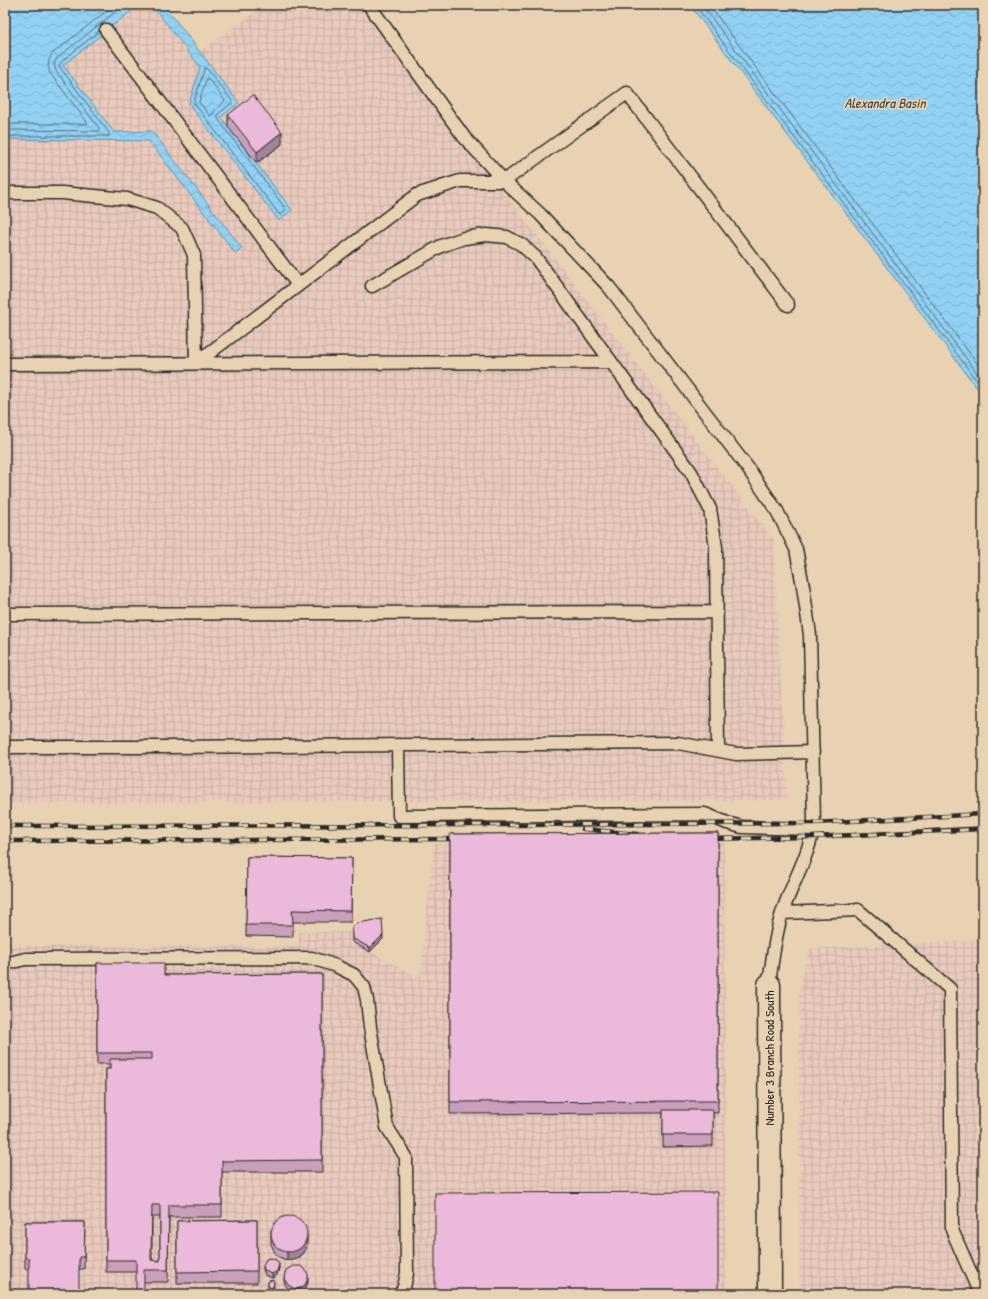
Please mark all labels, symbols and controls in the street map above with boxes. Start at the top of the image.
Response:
water label: Alexandra Basin [844,93,927,112]
street label: Number 3 Branch Road South [760,990,778,1126]

